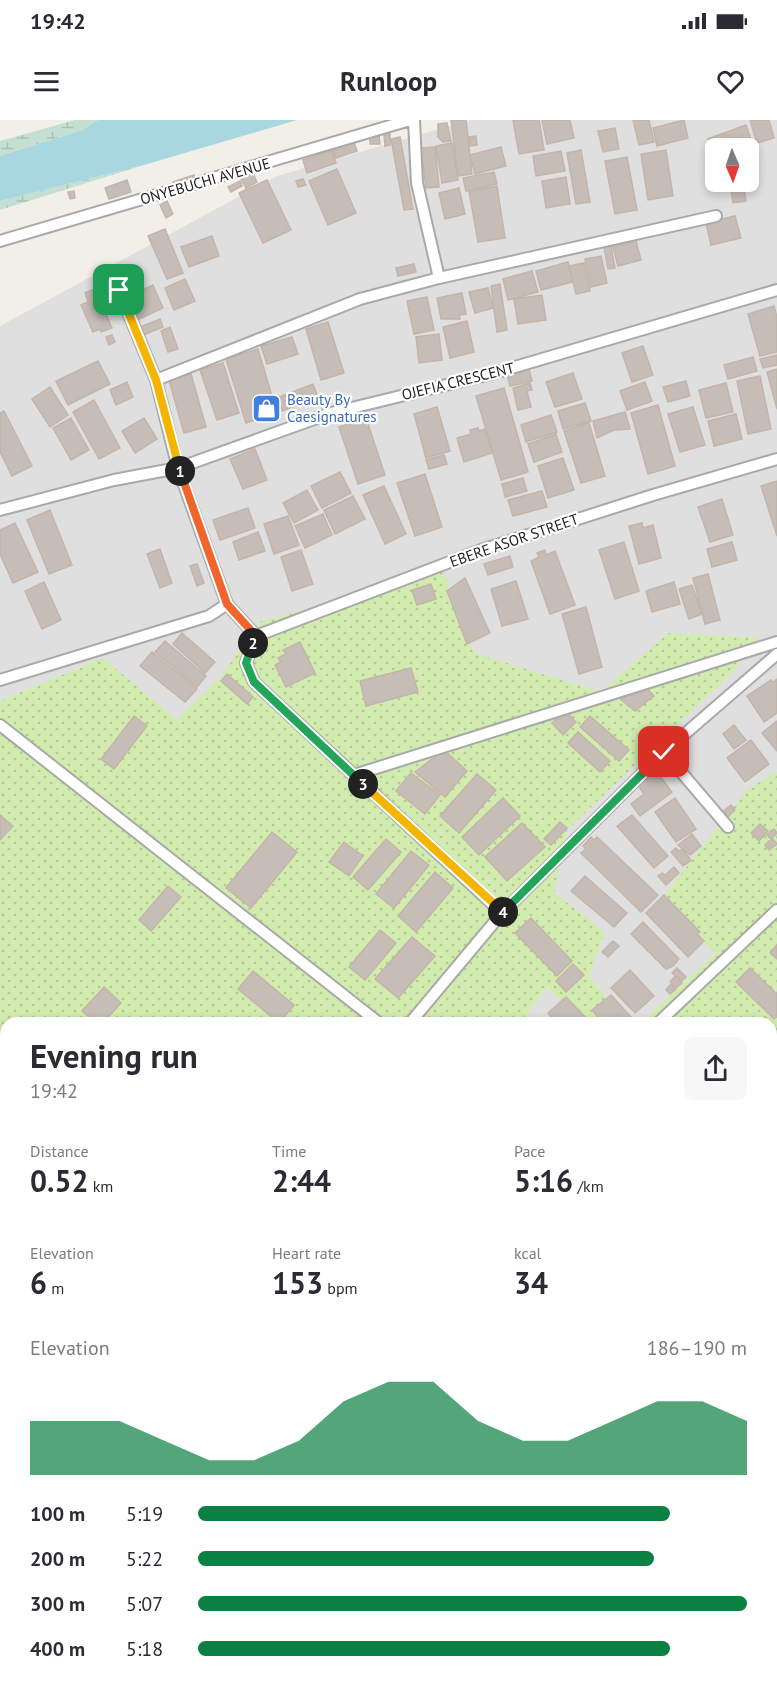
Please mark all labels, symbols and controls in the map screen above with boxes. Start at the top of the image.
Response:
text: 19:42 [30,7,86,35]
text: Runloop [340,64,437,98]
icon: menu [30,65,63,98]
icon: heart [714,65,747,98]
north arrow [705,138,759,192]
map controls [705,138,759,192]
street label: ONYEBUCHI AVENUE [138,153,272,209]
pin [93,264,144,315]
icon: arrive [102,273,135,306]
street label: OJEFIA CRESCENT [400,358,517,404]
place label: Beauty By Caesignatures [287,390,377,426]
shop icon: Beauty By Caesignatures [250,392,282,424]
pin: 1 [165,456,195,486]
text: 1 [175,461,185,481]
street label: EBERE ASOR STREET [447,509,581,571]
pin: 2 [238,628,268,658]
text: 2 [248,633,258,653]
pin [638,726,689,777]
icon: check [647,735,680,768]
pin: 3 [348,769,378,799]
text: 3 [358,774,368,794]
pin: 4 [488,897,518,927]
text: 4 [498,902,508,922]
text: Evening run [30,1034,198,1077]
button: share [684,1037,747,1100]
text: 19:42 [30,1078,78,1104]
text: Distance [30,1141,89,1161]
text: Time [272,1141,306,1161]
text: Pace [514,1141,545,1161]
text: 0.52 [30,1161,88,1200]
text: 2:44 [272,1161,331,1200]
text: 5:16 [514,1161,573,1200]
text: km [88,1176,113,1196]
text: /km [573,1176,604,1196]
text: Elevation [30,1243,94,1263]
text: Heart rate [272,1243,341,1263]
text: kcal [514,1243,541,1263]
text: 6 [30,1263,47,1302]
text: 153 [272,1263,323,1302]
text: 34 [514,1263,548,1302]
text: m [47,1278,64,1298]
text: bpm [323,1278,358,1298]
text: Elevation [30,1335,110,1361]
text: 186–190 m [647,1335,747,1361]
text: 100 m [30,1501,85,1527]
text: 5:19 [126,1501,163,1527]
text: 200 m [30,1546,85,1572]
text: 5:22 [126,1546,163,1572]
text: 300 m [30,1591,85,1617]
text: 5:07 [126,1591,163,1617]
text: 400 m [30,1636,85,1662]
text: 5:18 [126,1636,163,1662]

